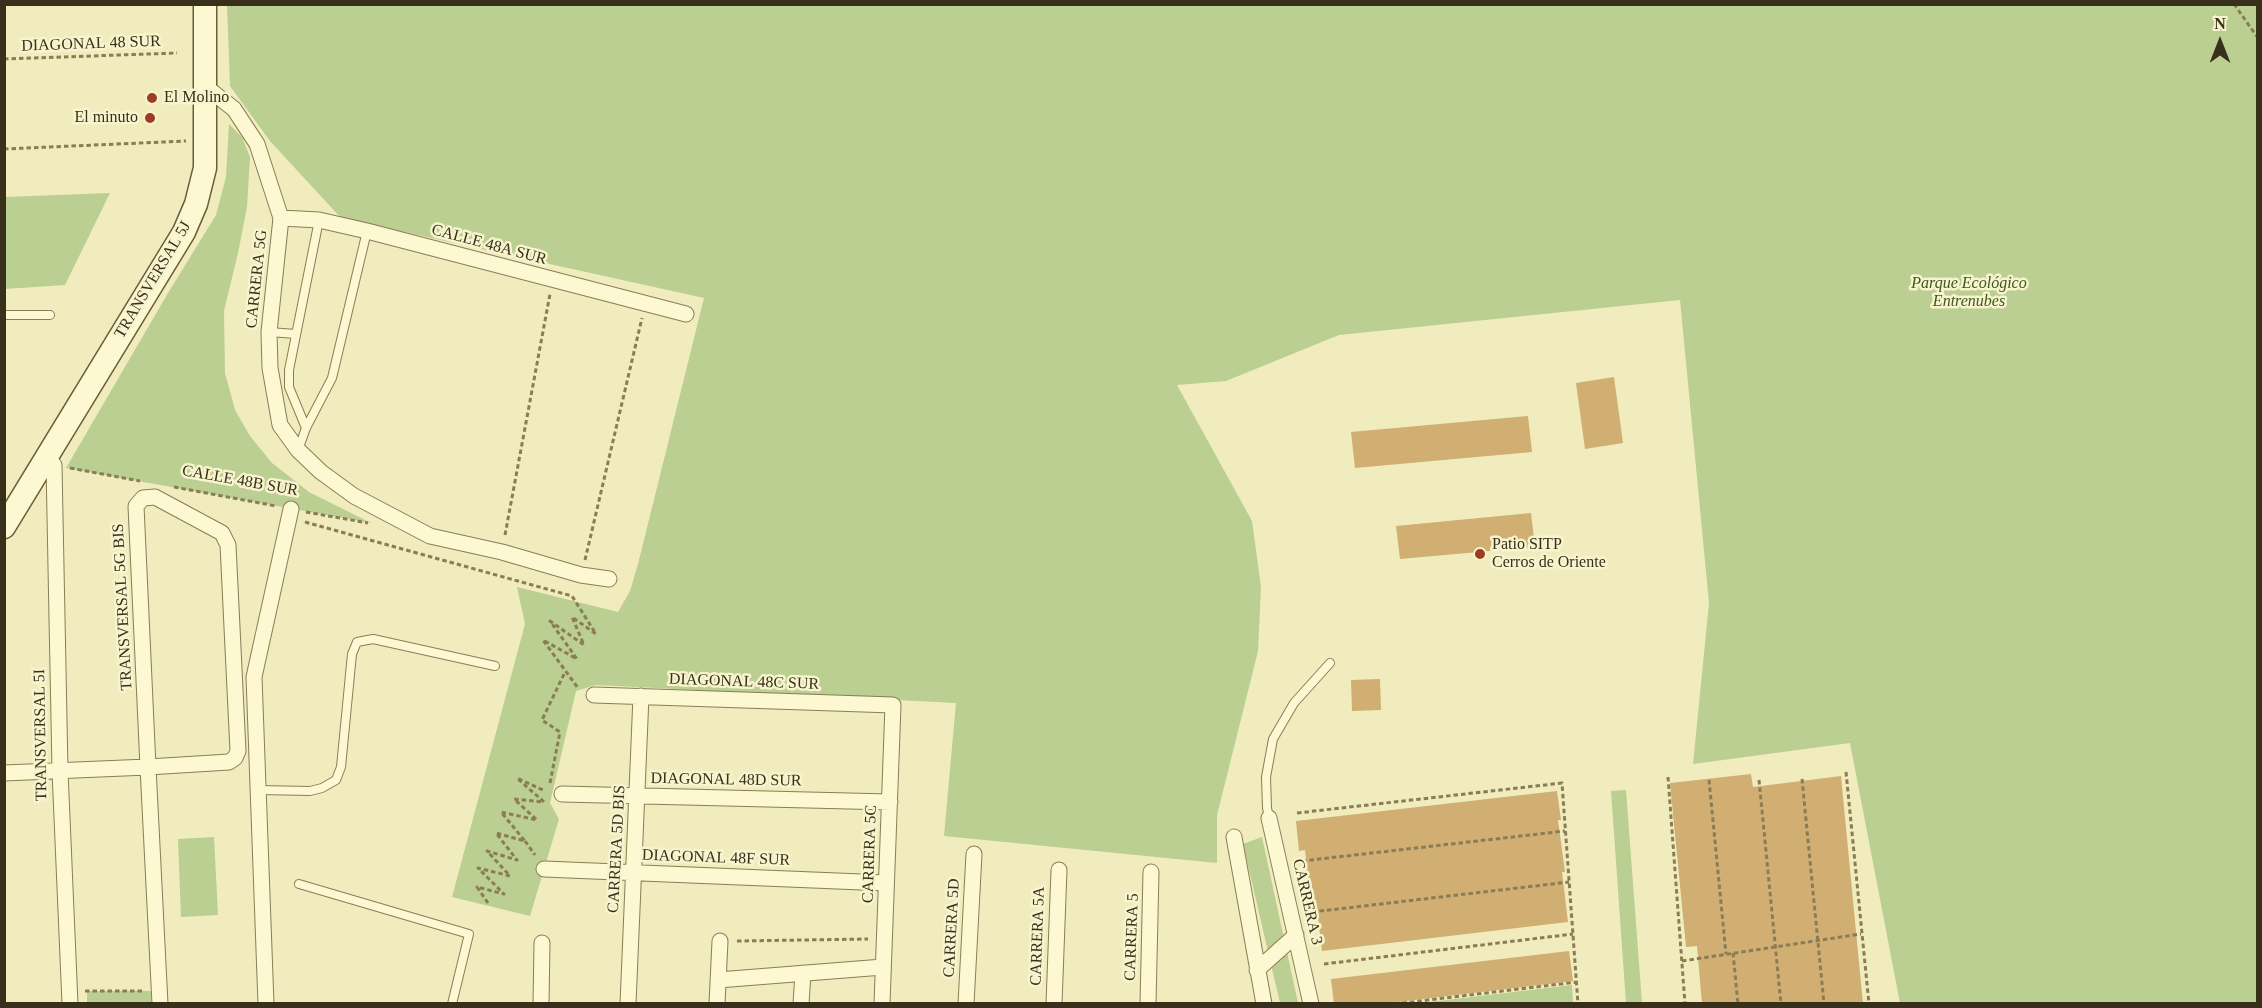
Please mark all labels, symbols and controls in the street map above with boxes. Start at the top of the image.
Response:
north arrow [2190,12,2250,72]
text: N [2214,15,2226,32]
street label: DIAGONAL 48 SUR [21,32,161,56]
place label: El Molino [164,88,229,108]
marker: El Molino [145,91,159,105]
place label: El minuto [74,108,138,128]
marker: El minuto [143,111,157,125]
street label: TRANSVERSAL 5J [111,218,195,342]
street label: CALLE 48A SUR [429,220,549,270]
street label: CARRERA 5G [242,229,272,329]
park label: Parque Ecológico Entrenubes [1911,274,2027,312]
street label: CALLE 48B SUR [181,461,299,501]
street label: TRANSVERSAL 5G BIS [109,523,137,691]
place label: Patio SITP Cerros de Oriente [1492,535,1606,573]
marker: Patio SITP Cerros de Oriente [1473,547,1487,561]
street label: TRANSVERSAL 5I [30,669,52,801]
street label: DIAGONAL 48C SUR [669,670,819,694]
street label: DIAGONAL 48D SUR [650,769,802,791]
street label: CARRERA 5D BIS [604,785,630,913]
street label: CARRERA 5C [859,805,881,903]
street label: DIAGONAL 48F SUR [641,846,791,870]
street label: CARRERA 3 [1288,857,1326,947]
street label: CARRERA 5D [940,878,964,978]
street label: CARRERA 5A [1027,886,1049,986]
street label: CARRERA 5 [1121,893,1143,981]

